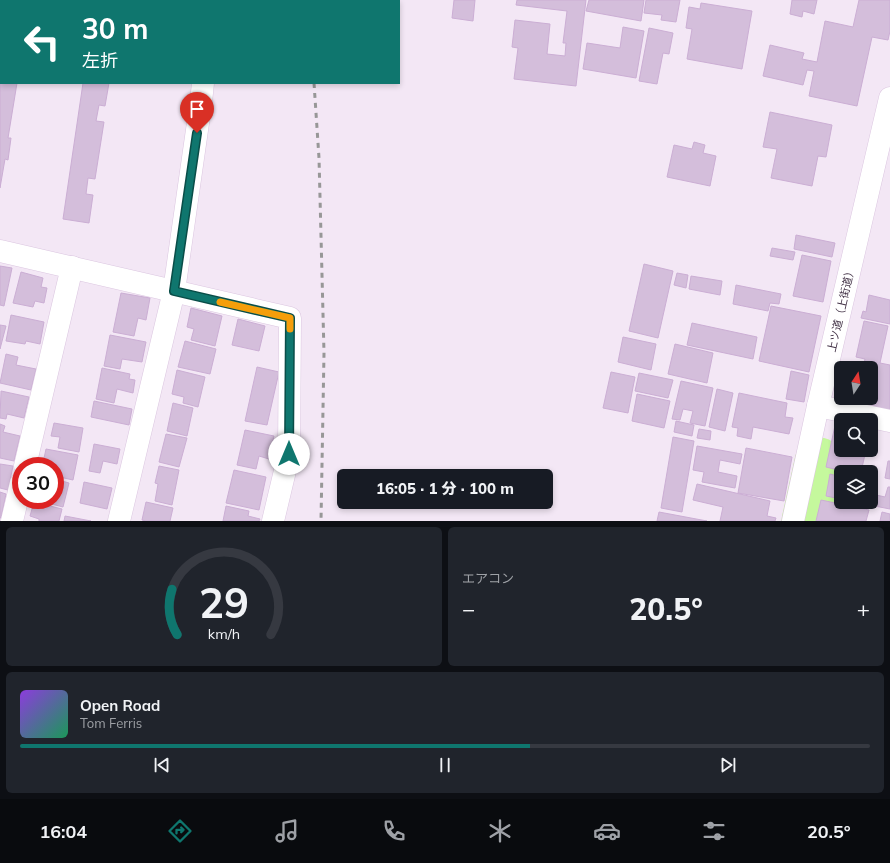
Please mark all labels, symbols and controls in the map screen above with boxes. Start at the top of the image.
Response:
text: 30 m [82,11,148,46]
icon: left [16,16,68,68]
text: 左折 [82,49,118,72]
pin [180,92,214,133]
icon: arrive [186,98,208,120]
street label: 上ツ道（上街道） [824,265,858,353]
north arrow [834,361,878,405]
map controls [834,361,878,509]
button: search [834,413,878,457]
position arrow [268,433,310,475]
speed limit sign: 30 [12,457,64,509]
button: layers [834,465,878,509]
text: 16:05 · 1 分 · 100 m [376,479,514,498]
text: エアコン [462,570,514,586]
text: 29 [199,575,249,627]
text: 20.5° [629,590,703,628]
text: − [462,595,475,623]
text: + [857,595,870,623]
text: km/h [208,624,240,642]
text: Open Road [80,696,160,715]
text: Tom Ferris [80,715,142,731]
icon: previous [151,754,173,776]
icon: pause [434,754,456,776]
icon: next [717,754,739,776]
icon: directions [166,817,194,845]
icon: music [273,817,301,845]
icon: phone [380,817,408,845]
icon: climate [486,817,514,845]
icon: car [593,817,621,845]
icon: filters [700,817,728,845]
text: 16:04 [39,820,87,843]
text: 20.5° [807,820,851,843]

